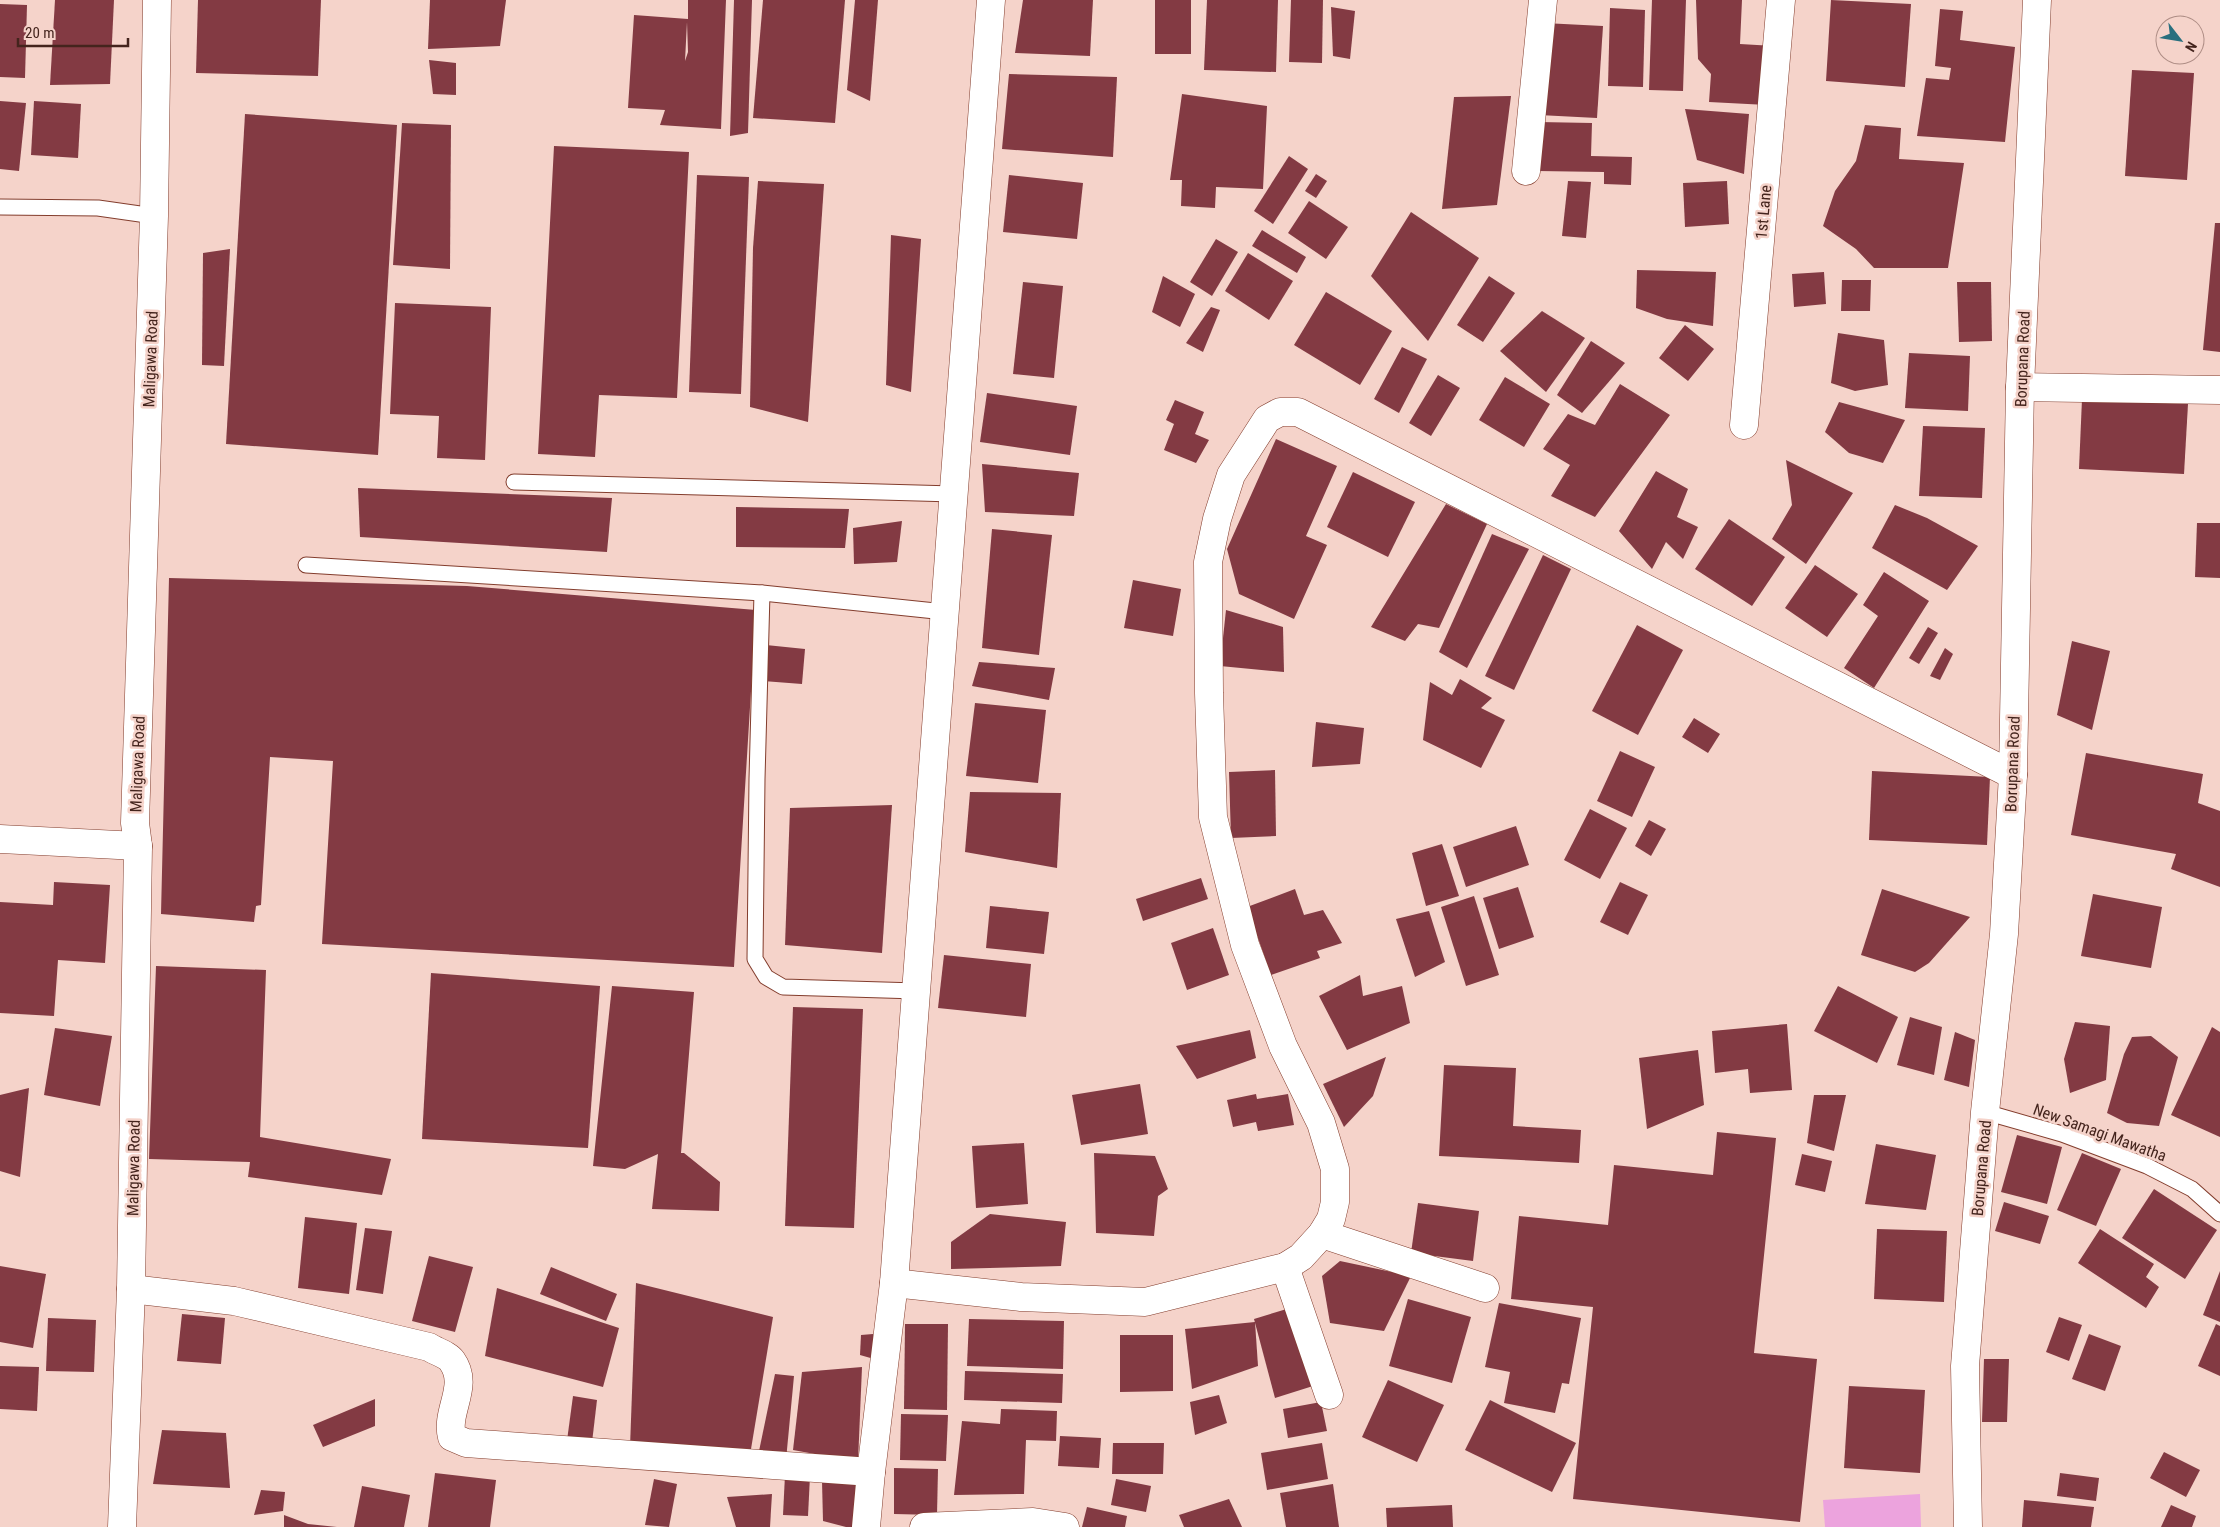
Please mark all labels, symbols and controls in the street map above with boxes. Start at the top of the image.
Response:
scale bar [18,15,128,47]
north arrow [2155,15,2205,65]
text: 20 m [25,24,55,42]
text: N [2182,39,2200,54]
street label: 1st Lane [1752,184,1775,240]
street label: Maligawa Road [139,310,162,408]
street label: Borupana Road [2011,311,2034,407]
street label: Maligawa Road [126,715,149,813]
street label: Borupana Road [2001,716,2024,812]
street label: New Samagi Mawatha [2031,1100,2169,1165]
street label: Borupana Road [1968,1119,1995,1217]
street label: Maligawa Road [123,1120,144,1216]

